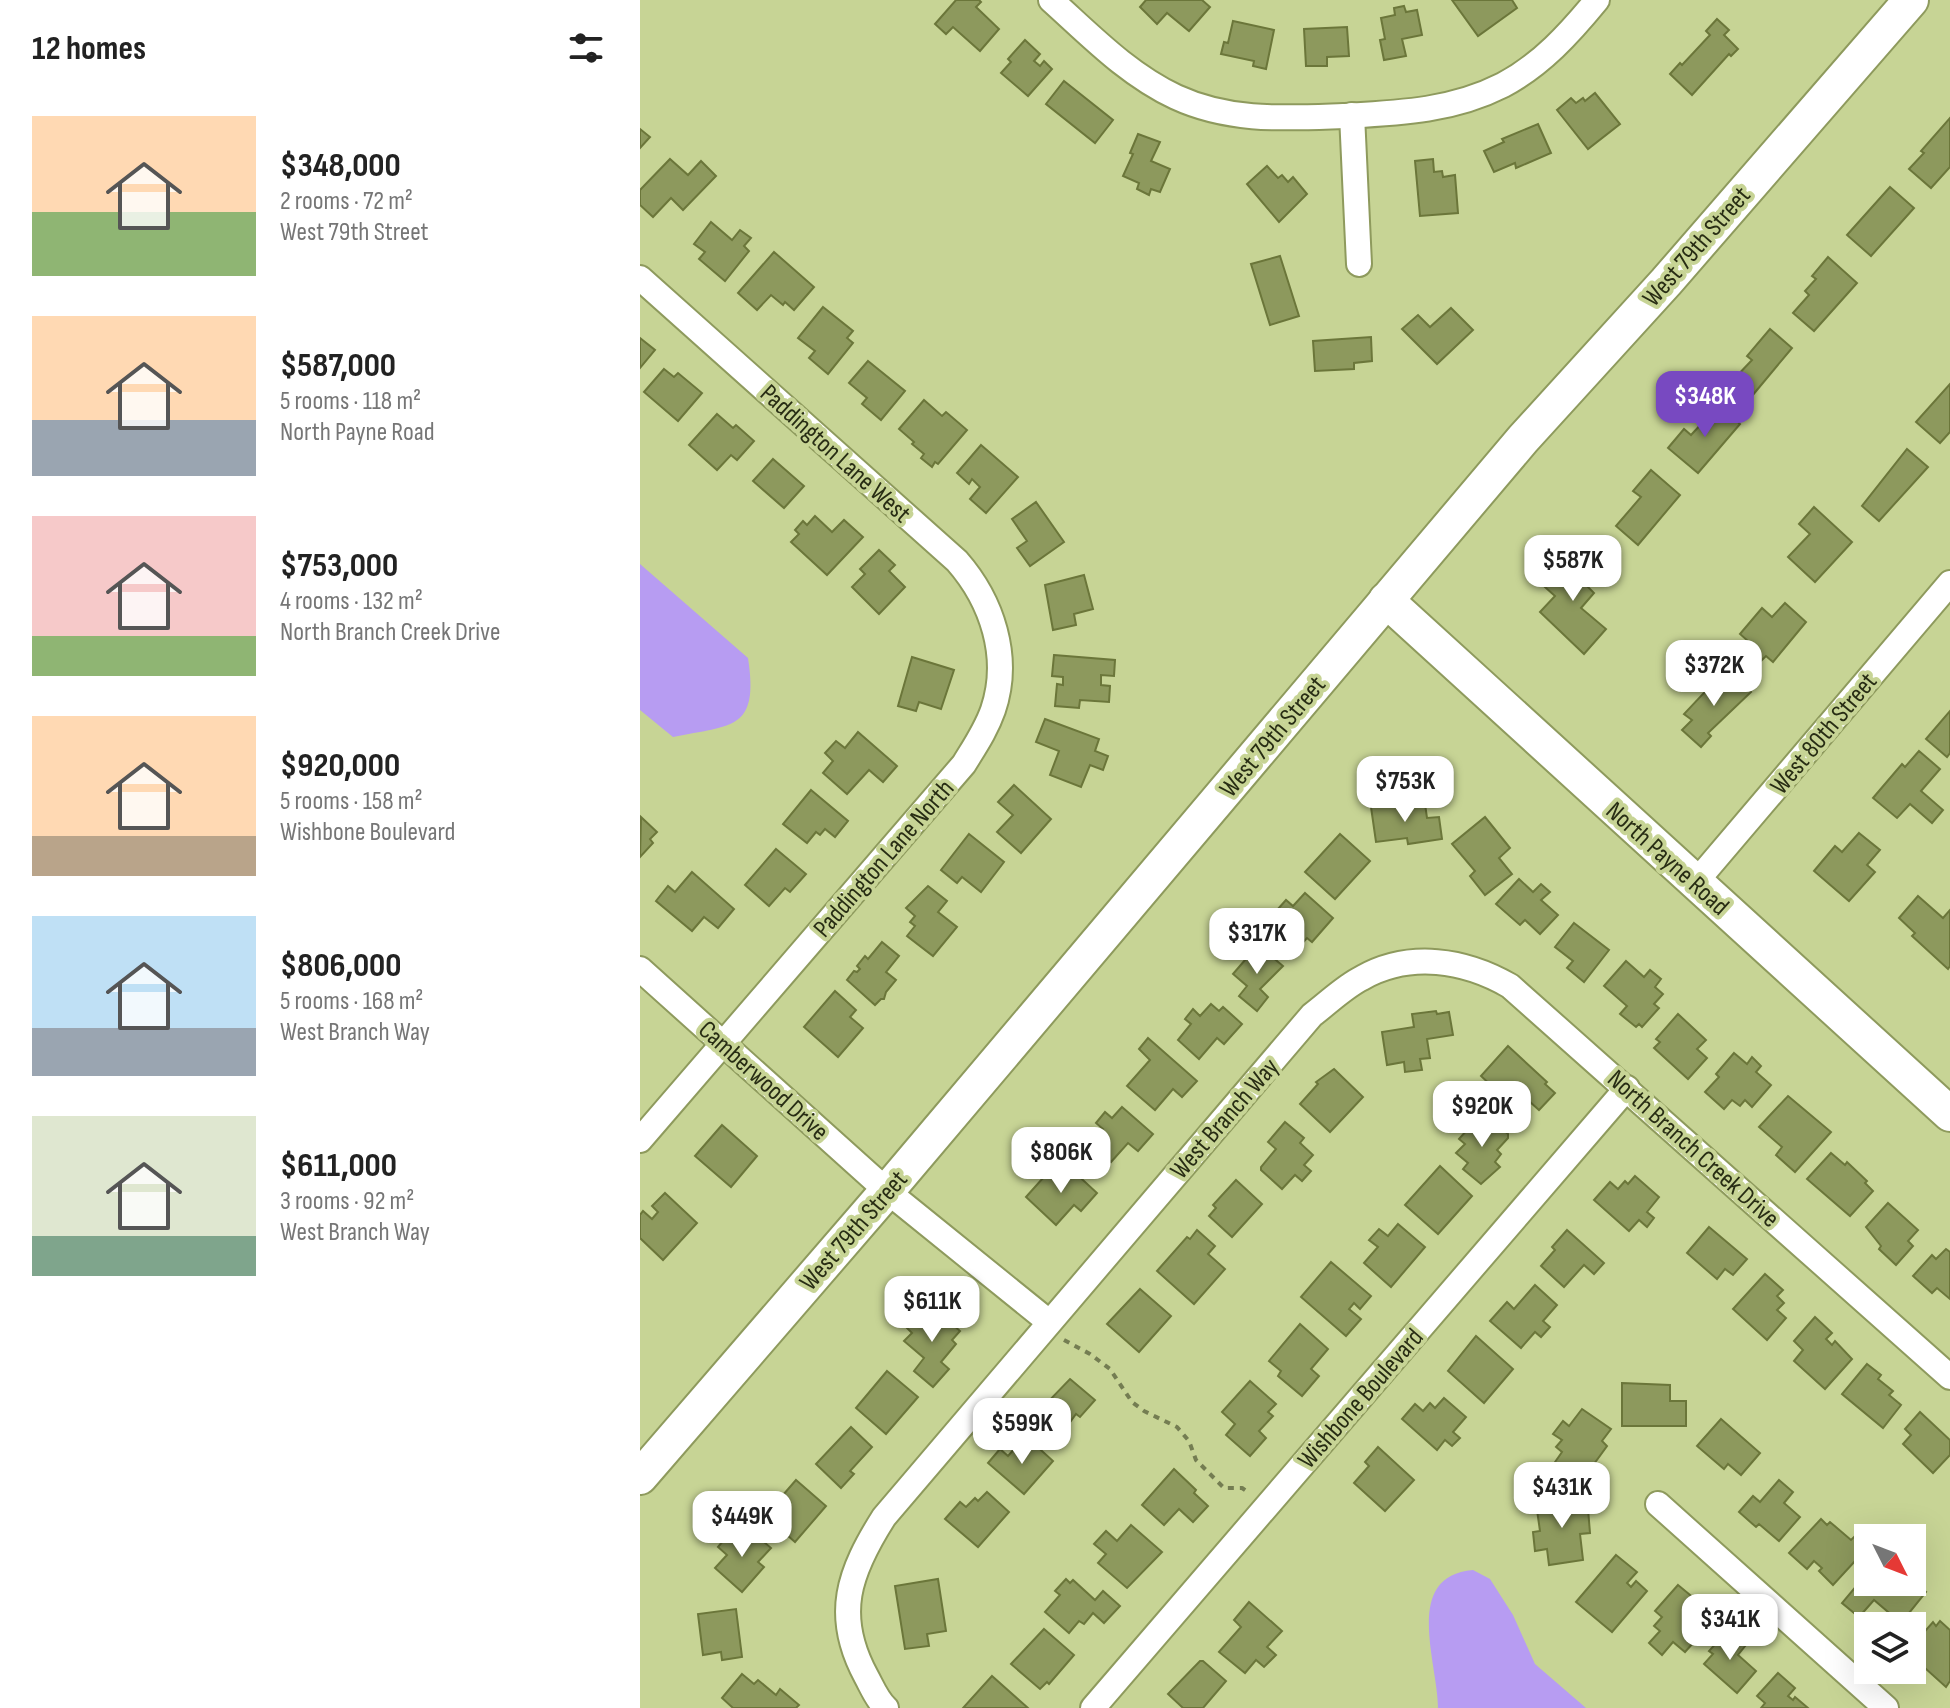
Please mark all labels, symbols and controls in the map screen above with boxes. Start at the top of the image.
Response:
icon: filters [564,26,608,70]
text: 12 homes [32,28,146,69]
text: $348,000 [280,145,401,186]
icon: home [96,148,192,244]
street label: West 79th Street [1637,181,1758,313]
text: 2 rooms · 72 m² [280,186,413,217]
text: West 79th Street [280,217,429,248]
text: $587,000 [280,345,396,386]
icon: home [96,348,192,444]
pin: $348K [1649,371,1761,439]
street label: Paddington Lane West [753,378,917,530]
text: $348K [1674,381,1736,412]
text: 5 rooms · 118 m² [280,386,421,417]
text: North Payne Road [280,417,435,448]
pin: $587K [1517,535,1629,603]
text: $753,000 [280,545,398,586]
text: $587K [1542,545,1604,576]
icon: home [96,548,192,644]
text: 4 rooms · 132 m² [280,586,423,617]
text: North Branch Creek Drive [280,617,500,648]
pin: $372K [1658,640,1770,708]
text: $372K [1684,650,1744,681]
street label: West 80th Street [1764,667,1884,801]
street label: West 79th Street [1214,670,1333,804]
text: $920,000 [280,745,400,786]
icon: home [96,748,192,844]
pin: $753K [1349,756,1461,824]
text: $753K [1375,766,1435,797]
street label: Paddington Lane North [807,774,961,944]
text: 5 rooms · 158 m² [280,786,423,817]
street label: North Payne Road [1599,796,1735,922]
text: Wishbone Boulevard [280,817,455,848]
pin: $317K [1201,908,1313,976]
text: $317K [1227,918,1287,949]
text: $806,000 [280,945,401,986]
icon: home [96,948,192,1044]
text: 5 rooms · 168 m² [280,986,423,1017]
street label: Camberwood Drive [692,1015,834,1148]
text: West Branch Way [280,1017,430,1048]
street label: West Branch Way [1164,1052,1286,1186]
street label: North Branch Creek Drive [1601,1064,1785,1234]
pin: $920K [1426,1081,1538,1149]
text: $920K [1451,1091,1513,1122]
pin: $806K [1005,1127,1117,1195]
text: $806K [1030,1137,1093,1168]
text: $611,000 [280,1145,397,1186]
icon: home [96,1148,192,1244]
street label: West 79th Street [794,1165,915,1297]
text: 3 rooms · 92 m² [280,1186,414,1217]
text: West Branch Way [280,1217,430,1248]
pin: $611K [876,1276,988,1344]
text: $611K [902,1286,962,1317]
street label: Wishbone Boulevard [1292,1323,1430,1475]
pin: $599K [966,1398,1078,1466]
text: $599K [991,1408,1053,1439]
pin: $431K [1506,1462,1618,1530]
text: $431K [1532,1472,1592,1503]
pin: $449K [686,1491,798,1559]
text: $449K [711,1501,773,1532]
north arrow [1854,1524,1926,1596]
map controls [1854,1524,1926,1684]
pin: $341K [1674,1594,1786,1662]
text: $341K [1700,1604,1760,1635]
button: layers [1854,1612,1926,1684]

